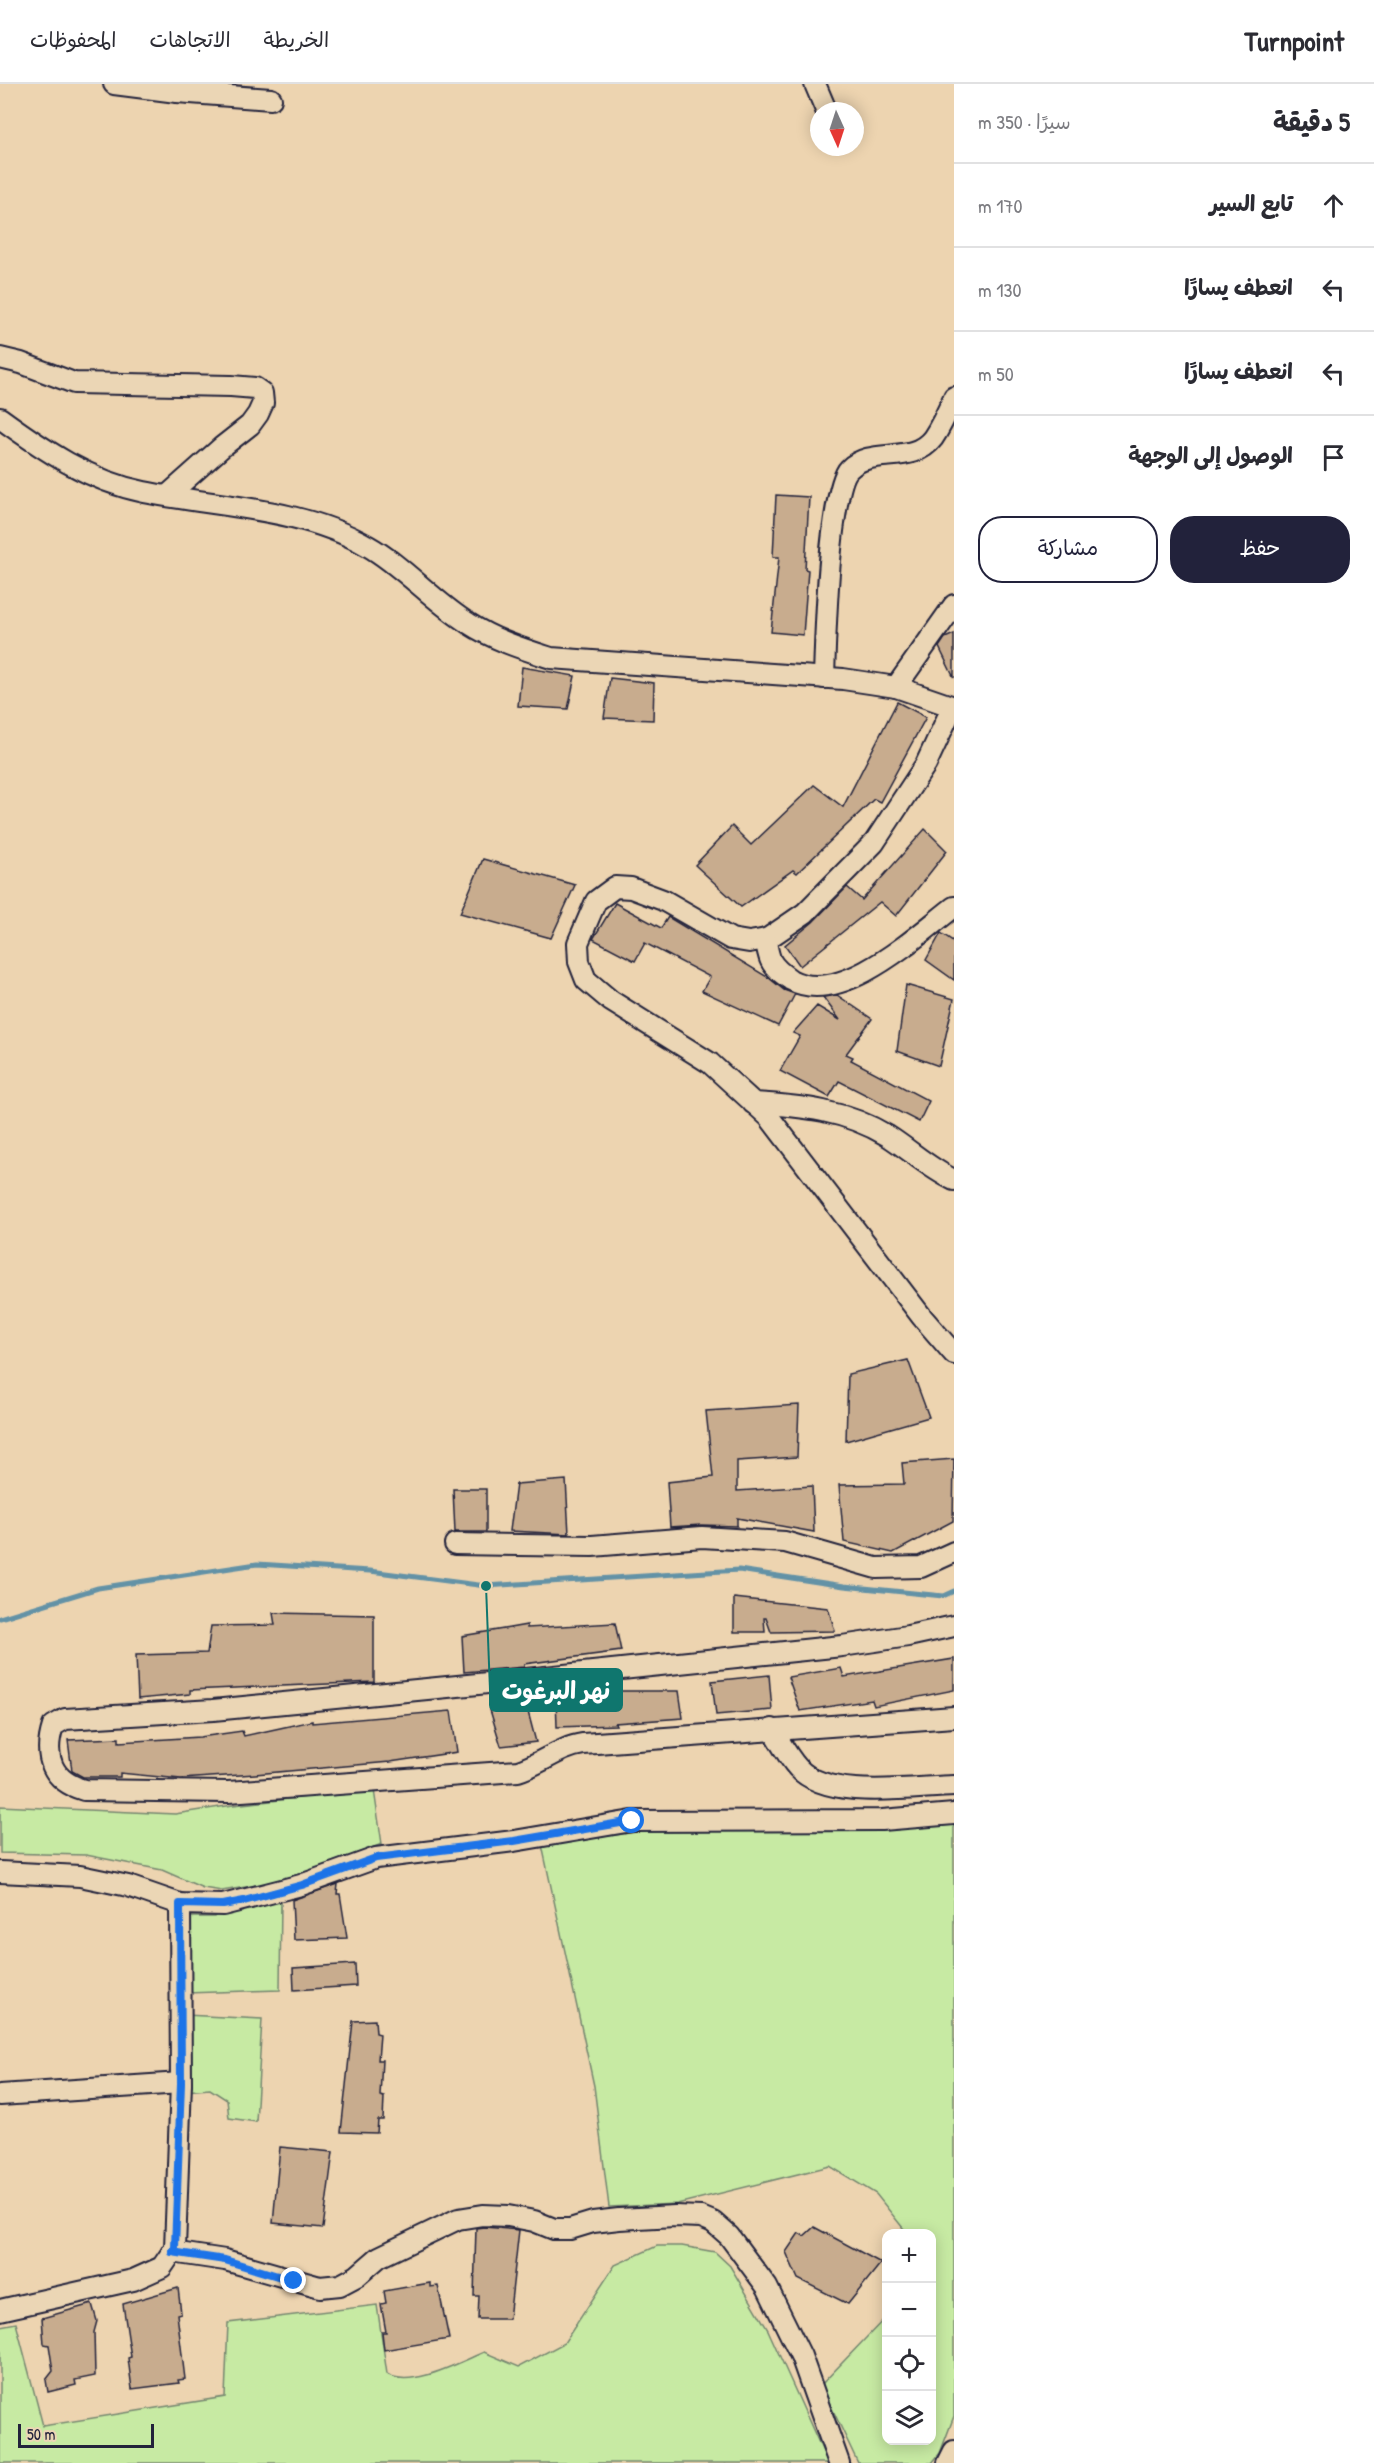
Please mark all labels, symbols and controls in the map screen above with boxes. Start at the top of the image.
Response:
text: Turnpoint [1244,22,1344,60]
text: المحفوظات [30,25,116,54]
text: الاتجاهات [149,25,231,54]
text: الخريطة [264,25,329,54]
north arrow [810,102,864,156]
text: 5 دقيقة [1273,104,1350,139]
text: سيرًا · 350 m [978,108,1071,135]
text: تابع السير [1210,188,1293,218]
icon: ahead [1317,189,1350,222]
text: 170 m [978,192,1022,219]
text: انعطف يسارًا [1184,272,1293,302]
icon: left [1317,273,1350,306]
text: 130 m [978,276,1021,303]
text: انعطف يسارًا [1184,356,1293,386]
icon: left [1317,357,1350,390]
text: 50 m [978,360,1014,387]
text: الوصول إلى الوجهة [1128,440,1293,470]
icon: arrive [1317,441,1350,474]
button: مشاركة [978,516,1158,583]
button: حفظ [1170,516,1350,583]
callout: نهر البرغوت [490,1669,622,1711]
text: نهر البرغوت [502,1674,610,1707]
route start [618,1807,644,1833]
map controls [882,2229,936,2445]
button: + [882,2229,936,2283]
route end [280,2267,306,2293]
button: − [882,2283,936,2337]
button: locate [882,2337,936,2391]
button: layers [882,2391,936,2445]
scale bar [18,2421,154,2448]
text: 50 m [27,2423,56,2445]

